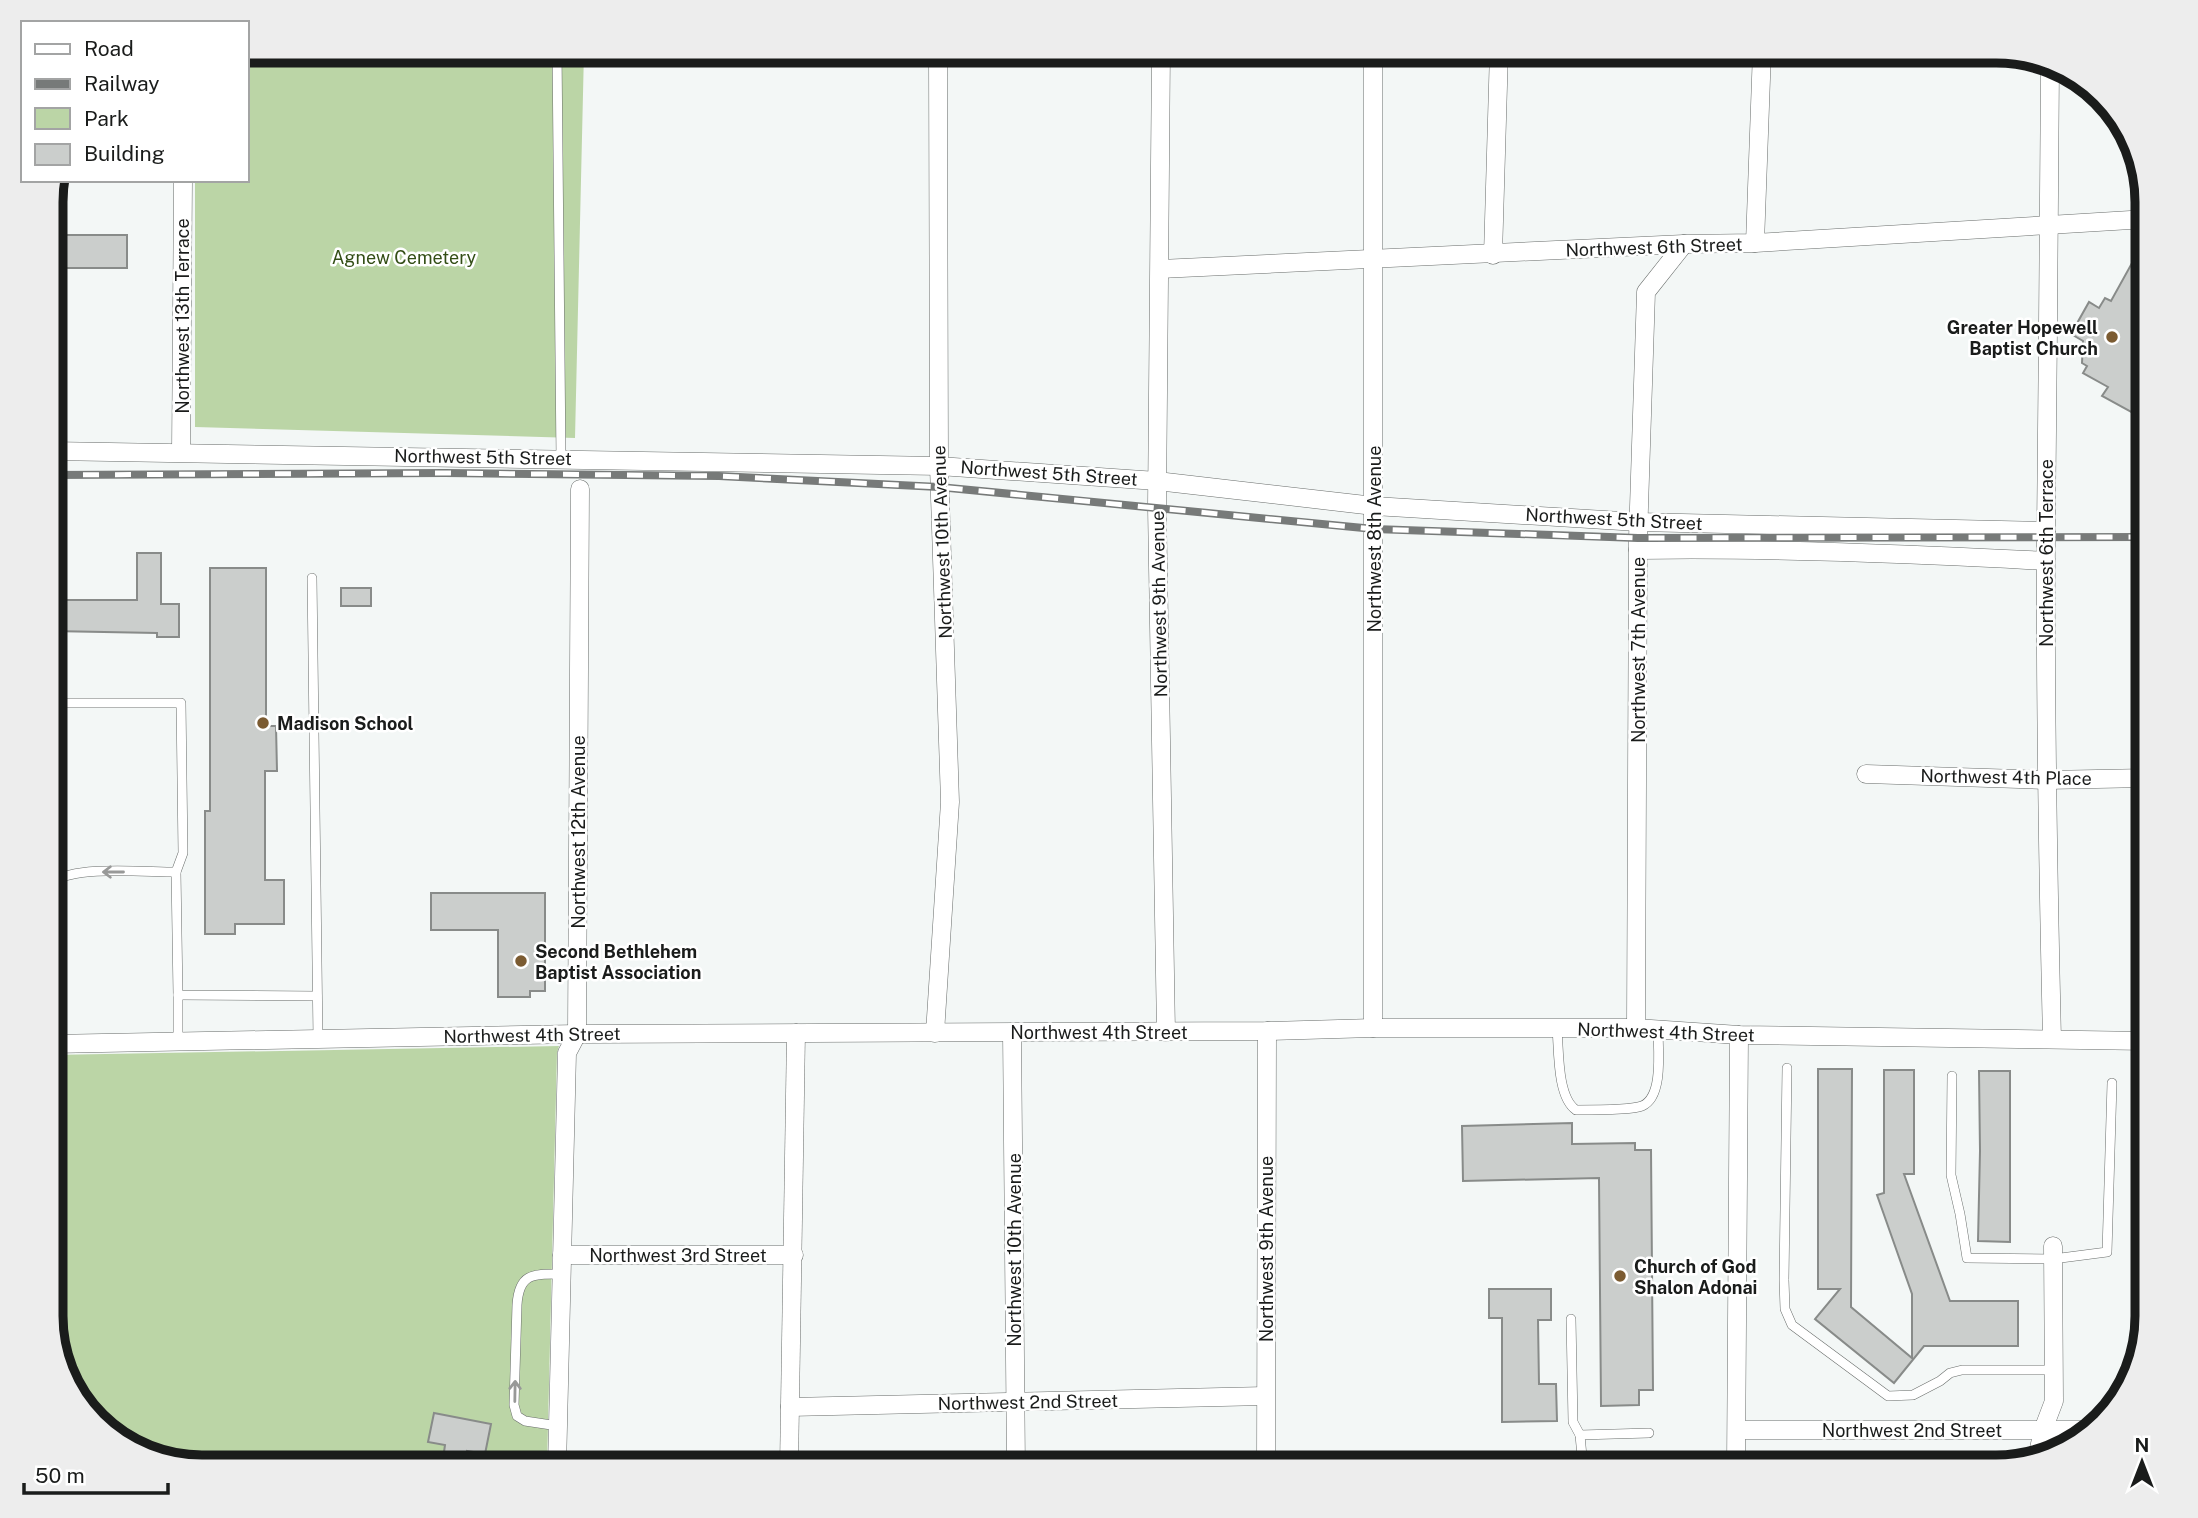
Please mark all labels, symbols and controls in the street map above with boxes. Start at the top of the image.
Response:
legend [21,21,248,182]
text: Road [84,36,134,61]
text: Railway [84,71,160,96]
text: Park [84,106,129,131]
text: Building [84,141,165,166]
street label: Northwest 13th Terrace [172,218,193,414]
street label: Northwest 6th Street [1565,233,1743,261]
park label: Agnew Cemetery [332,247,477,268]
place label: Greater Hopewell Baptist Church [1947,317,2098,359]
marker: Greater Hopewell Baptist Church [2104,329,2120,345]
street label: Northwest 5th Street [394,445,572,469]
street label: Northwest 10th Avenue [928,445,956,639]
street label: Northwest 8th Avenue [1364,446,1385,632]
street label: Northwest 5th Street [960,456,1138,490]
street label: Northwest 6th Terrace [2036,459,2057,647]
street label: Northwest 5th Street [1525,504,1703,534]
street label: Northwest 9th Avenue [1147,511,1171,697]
street label: Northwest 7th Avenue [1628,557,1649,743]
place label: Madison School [277,713,414,734]
marker: Madison School [255,715,271,731]
street label: Northwest 12th Avenue [568,735,589,929]
street label: Northwest 4th Place [1920,765,2092,789]
one-way arrow [101,865,124,879]
place label: Second Bethlehem Baptist Association [535,941,701,983]
marker: Second Bethlehem Baptist Association [513,953,529,969]
street label: Northwest 4th Street [1577,1018,1755,1046]
street label: Northwest 4th Street [1010,1022,1188,1043]
street label: Northwest 4th Street [443,1023,621,1047]
street label: Northwest 10th Avenue [1004,1153,1025,1347]
street label: Northwest 9th Avenue [1256,1156,1277,1342]
street label: Northwest 3rd Street [589,1245,767,1266]
place label: Church of God Shalon Adonai [1634,1256,1757,1298]
marker: Church of God Shalon Adonai [1612,1268,1628,1284]
one-way arrow [508,1379,521,1402]
street label: Northwest 2nd Street [938,1390,1118,1414]
street label: Northwest 2nd Street [1822,1420,2002,1441]
north arrow [2107,1427,2177,1497]
text: N [2135,1434,2149,1456]
scale bar [24,1452,168,1496]
text: 50 m [35,1463,85,1488]

